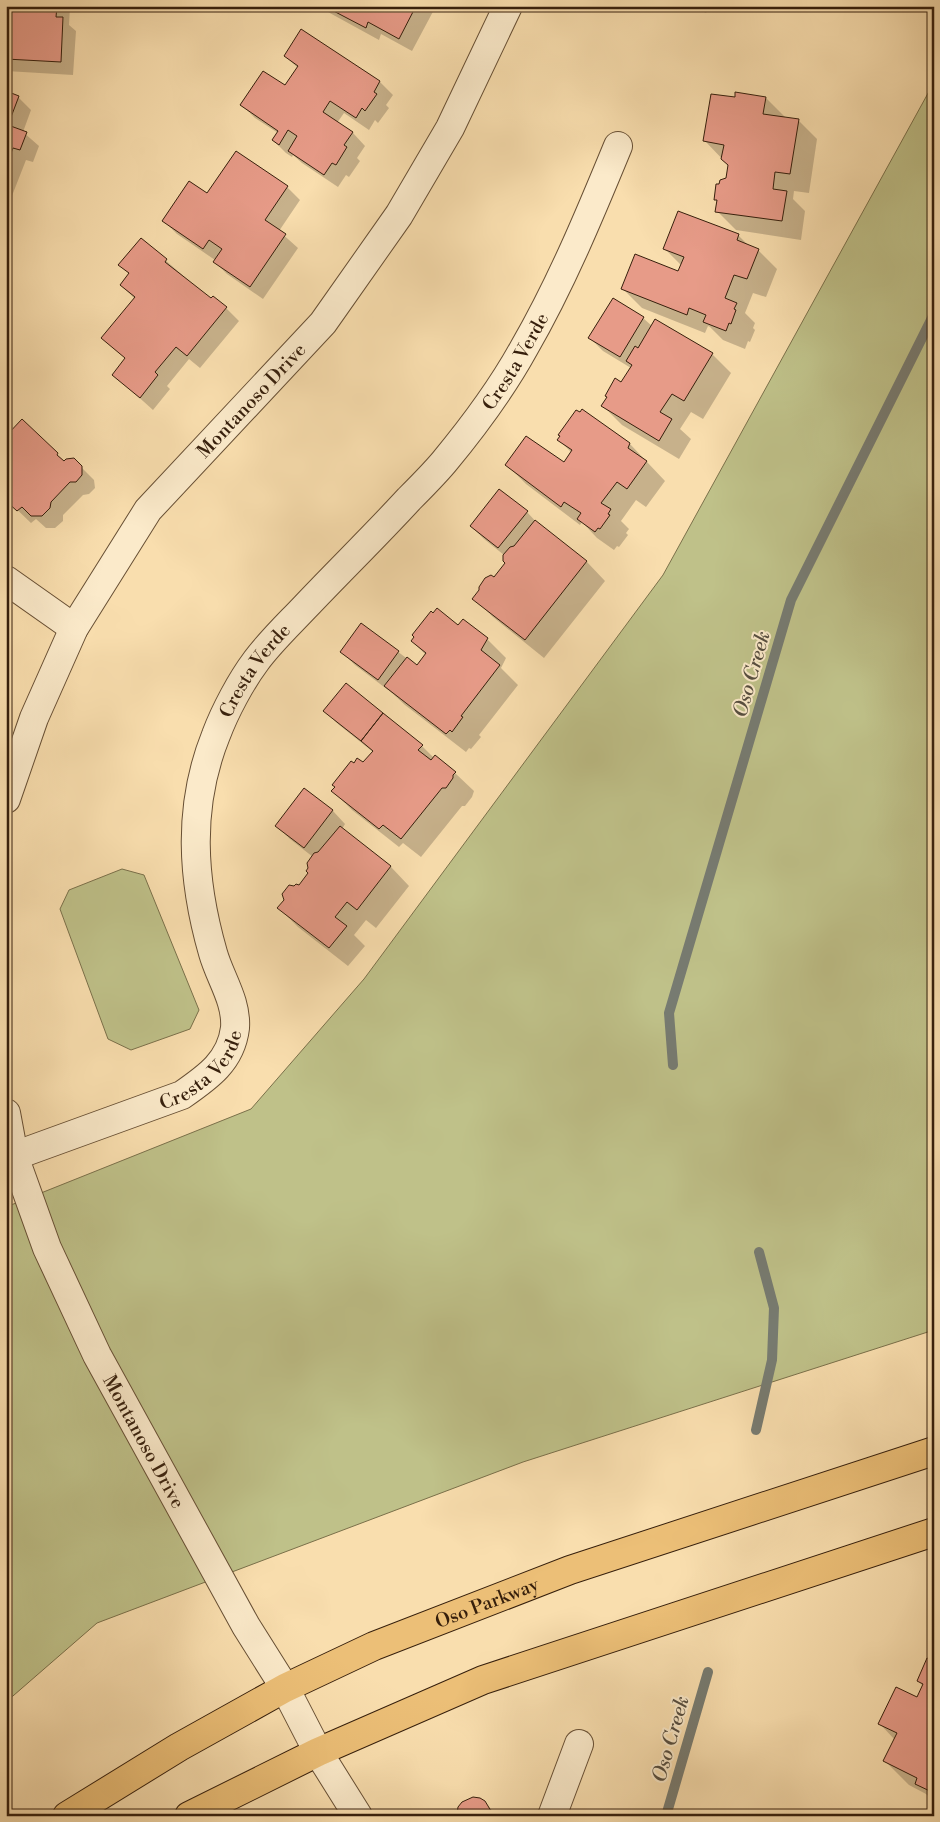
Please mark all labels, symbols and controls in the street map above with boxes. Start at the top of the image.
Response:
street label: Cresta Verde [477,309,554,415]
street label: Montanoso Drive [192,338,311,463]
street label: Cresta Verde [214,619,296,722]
water label: Oso Creek [728,628,777,720]
street label: Cresta Verde [156,1028,248,1115]
street label: Montanoso Drive [97,1371,190,1513]
street label: Oso Parkway [432,1572,543,1634]
water label: Oso Creek [647,1693,696,1785]

